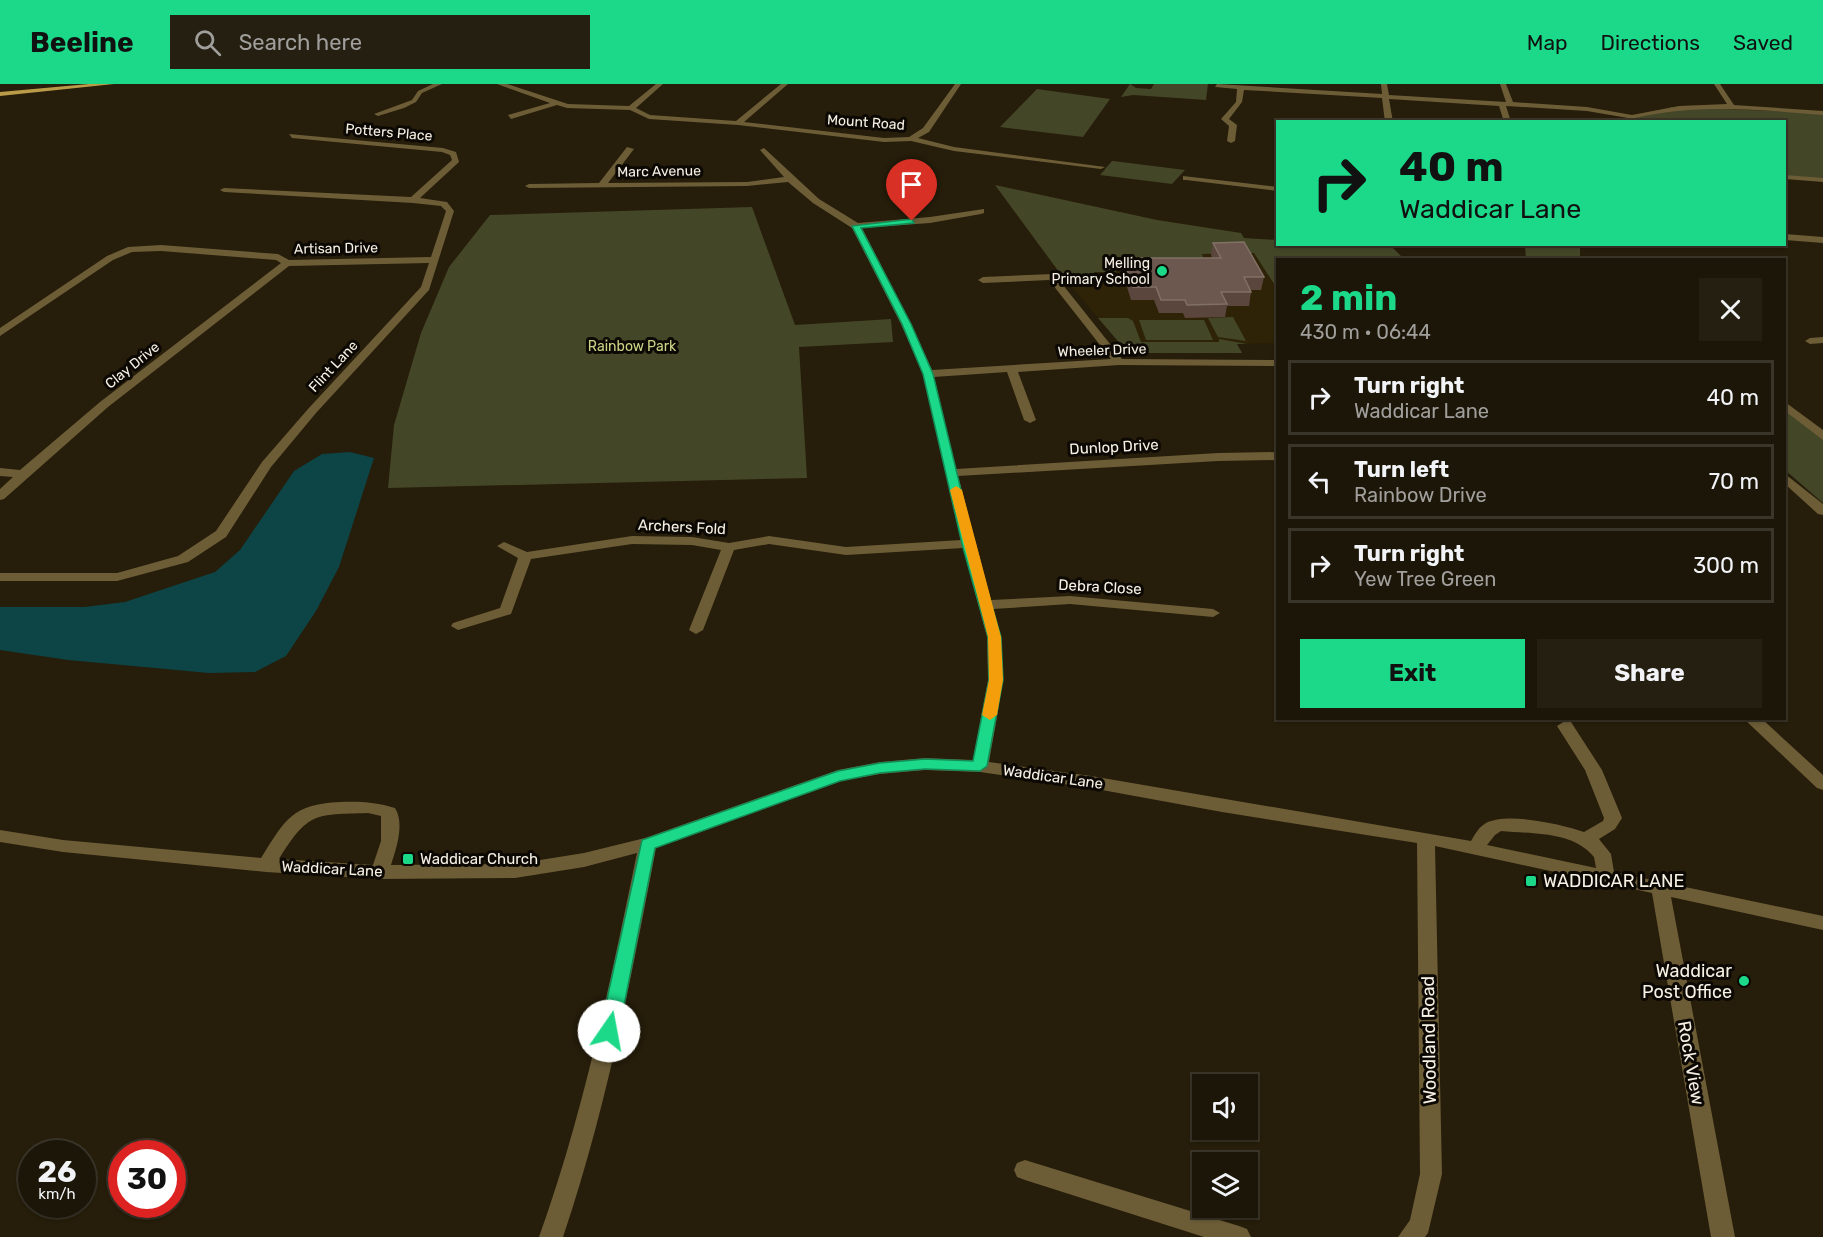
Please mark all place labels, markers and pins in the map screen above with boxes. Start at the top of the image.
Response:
pin [886,159,937,221]
place label: Melling Primary School [1052,255,1150,288]
marker: Melling Primary School [1155,264,1169,278]
place label: Waddicar Church [420,850,538,868]
marker: Waddicar Church [401,852,415,866]
place label: WADDICAR LANE [1543,870,1684,892]
marker: WADDICAR LANE [1524,874,1538,888]
place label: Waddicar Post Office [1642,960,1732,1003]
marker: Waddicar Post Office [1737,974,1751,988]

